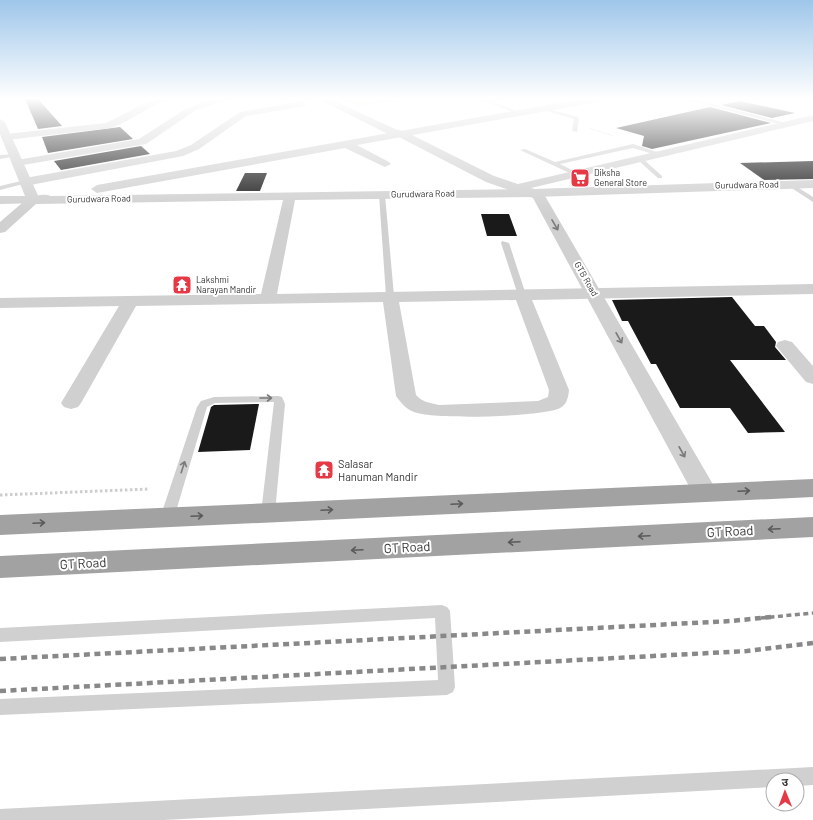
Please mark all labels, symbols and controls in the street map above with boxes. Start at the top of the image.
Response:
supermarket icon: Diksha General Store [569,167,591,189]
place label: Diksha General Store [594,167,647,188]
street label: Gurudwara Road [715,178,779,191]
street label: Gurudwara Road [391,187,455,200]
street label: Gurudwara Road [67,192,131,205]
one-way arrow [551,219,559,231]
street label: GTB Road [572,260,601,298]
temple icon: Lakshmi Narayan Mandir [171,274,193,296]
place label: Lakshmi Narayan Mandir [196,274,257,295]
one-way arrow [615,332,623,344]
one-way arrow [259,394,272,402]
one-way arrow [678,446,686,458]
place label: Salasar Hanuman Mandir [338,457,418,483]
temple icon: Salasar Hanuman Mandir [313,459,335,481]
one-way arrow [180,461,187,474]
one-way arrow [737,488,750,495]
one-way arrow [450,501,463,508]
one-way arrow [320,507,333,514]
one-way arrow [190,513,203,520]
one-way arrow [32,520,45,527]
street label: GT Road [706,522,754,540]
one-way arrow [768,525,781,533]
one-way arrow [638,532,651,540]
street label: GT Road [383,538,431,556]
one-way arrow [508,539,521,546]
one-way arrow [351,546,364,553]
street label: GT Road [59,554,107,572]
north arrow [765,772,805,812]
text: उ [781,775,789,788]

